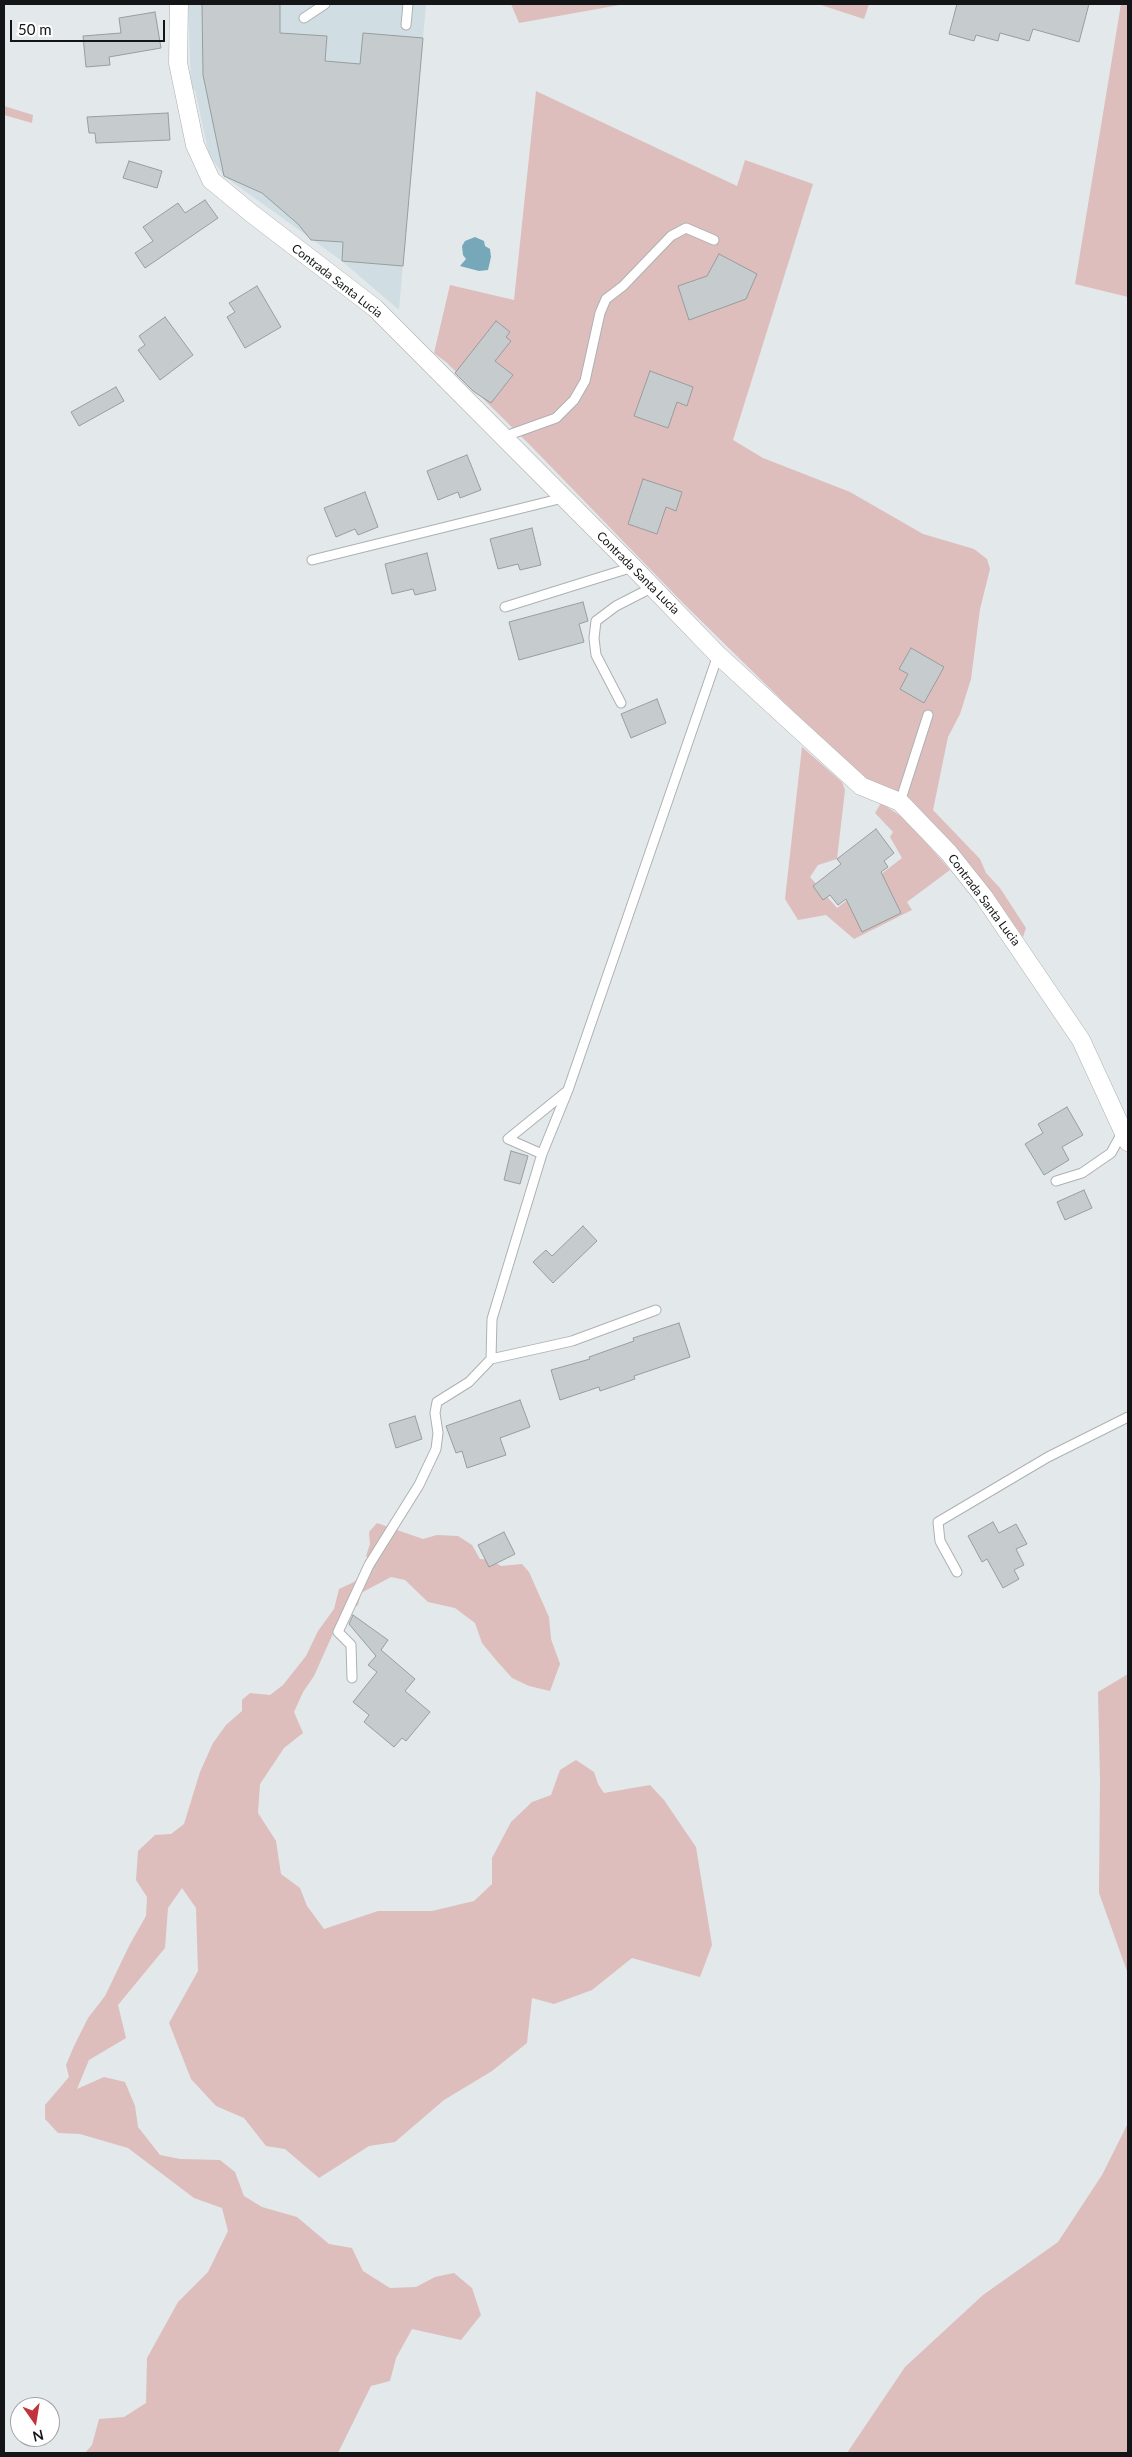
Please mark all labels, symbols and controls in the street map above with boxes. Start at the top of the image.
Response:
scale bar [12,10,168,42]
text: 50 m [18,20,52,38]
street label: Contrada Santa Lucia [289,241,385,321]
street label: Contrada Santa Lucia [594,529,682,617]
street label: Contrada Santa Lucia [945,851,1023,949]
north arrow [10,2397,60,2447]
text: N [31,2427,45,2446]

